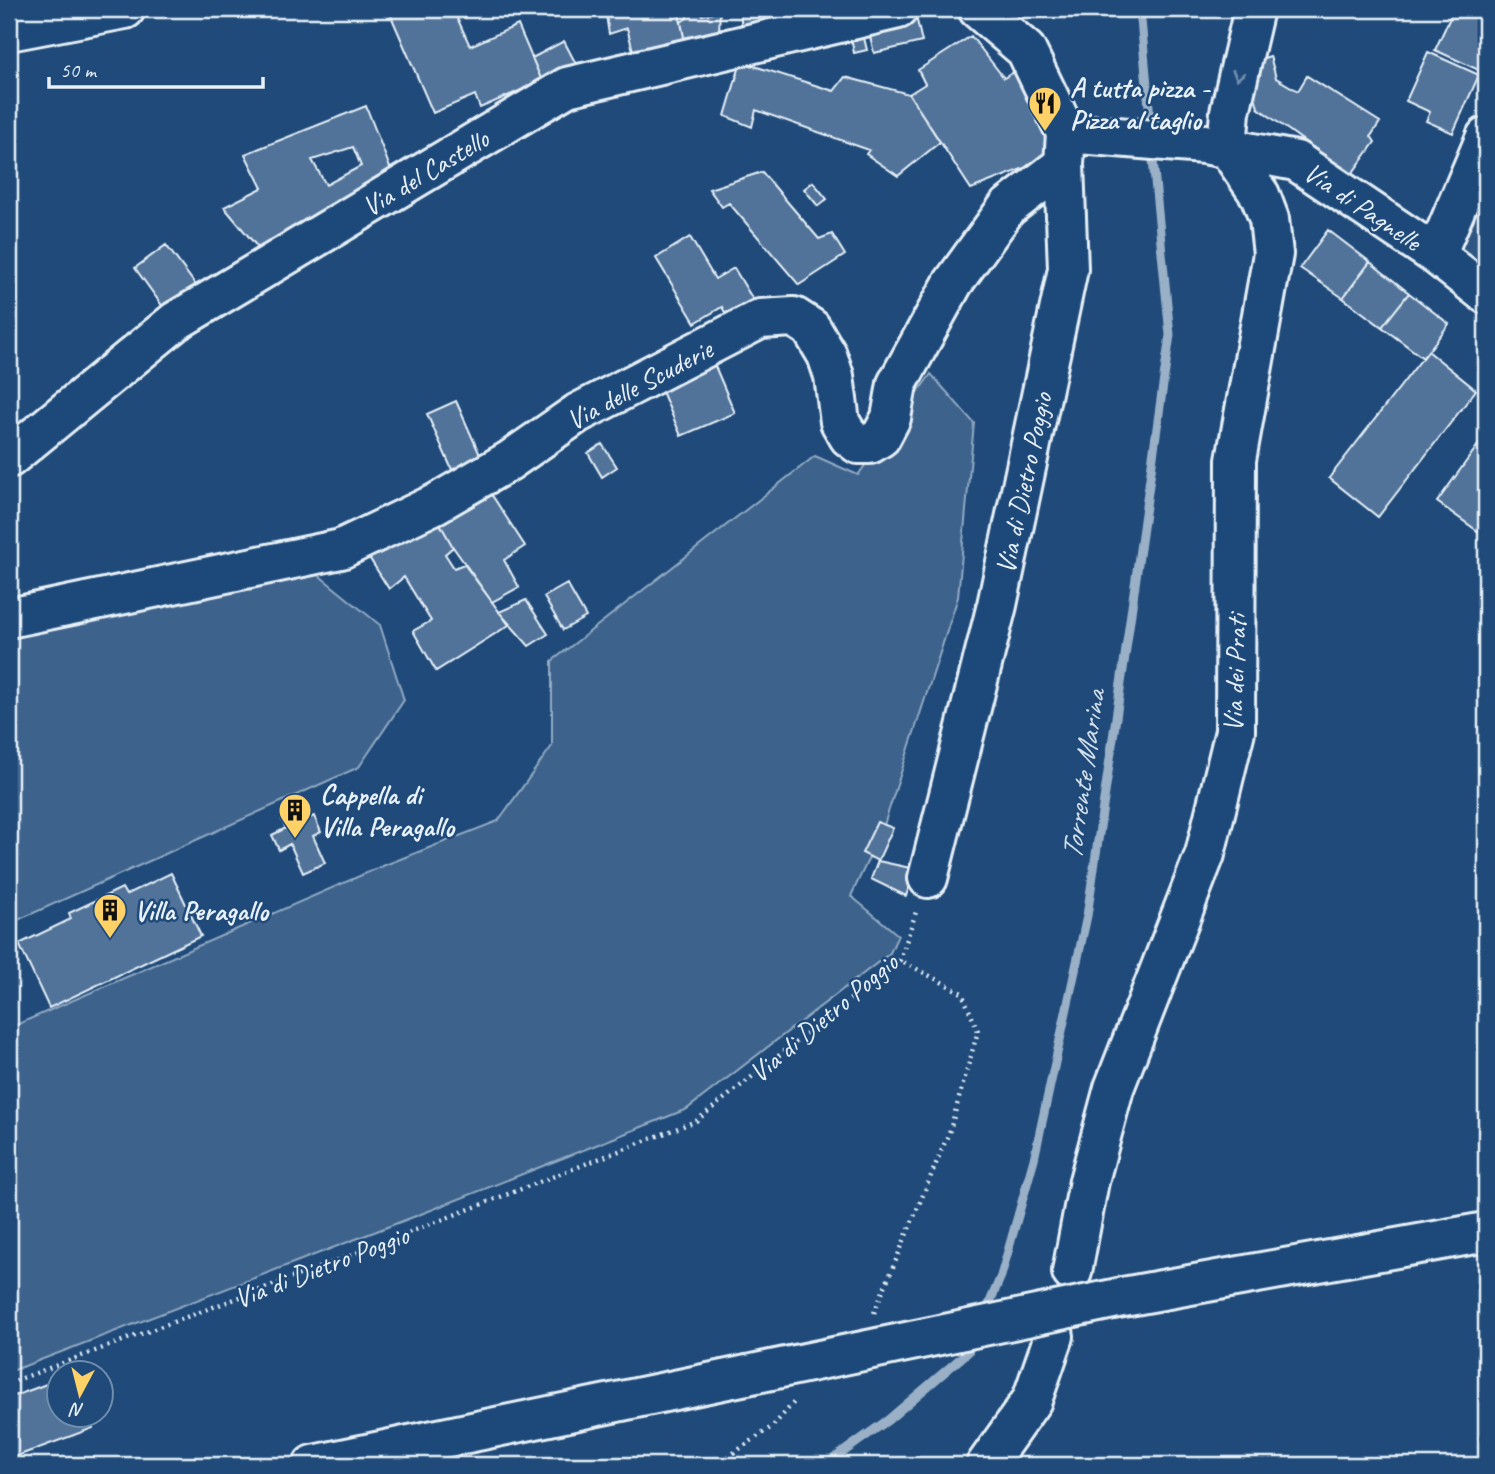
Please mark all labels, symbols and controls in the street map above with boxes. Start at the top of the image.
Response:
scale bar [49,46,262,90]
text: 50 m [60,57,98,83]
one-way arrow [1232,69,1247,81]
place label: A tutta pizza - Pizza al taglio [1070,70,1211,137]
restaurant icon: A tutta pizza - Pizza al taglio [1026,84,1064,133]
street label: Via del Castello [356,120,497,224]
street label: Via di Pagnelle [1297,154,1430,260]
street label: Via delle Scuderie [560,330,720,438]
street label: Via di Dietro Poggio [987,387,1060,577]
street label: Via dei Prati [1215,610,1254,733]
water label: Torrente Marina [1052,684,1114,862]
place label: Cappella di Villa Peragallo [320,777,456,844]
building icon: Cappella di Villa Peragallo [276,791,314,840]
building icon: Villa Peragallo [91,891,129,940]
place label: Villa Peragallo [134,893,270,928]
street label: Via di Dietro Poggio [742,943,907,1090]
street label: Via di Dietro Poggio [229,1216,415,1316]
north arrow [46,1358,116,1428]
text: N [68,1397,85,1423]

